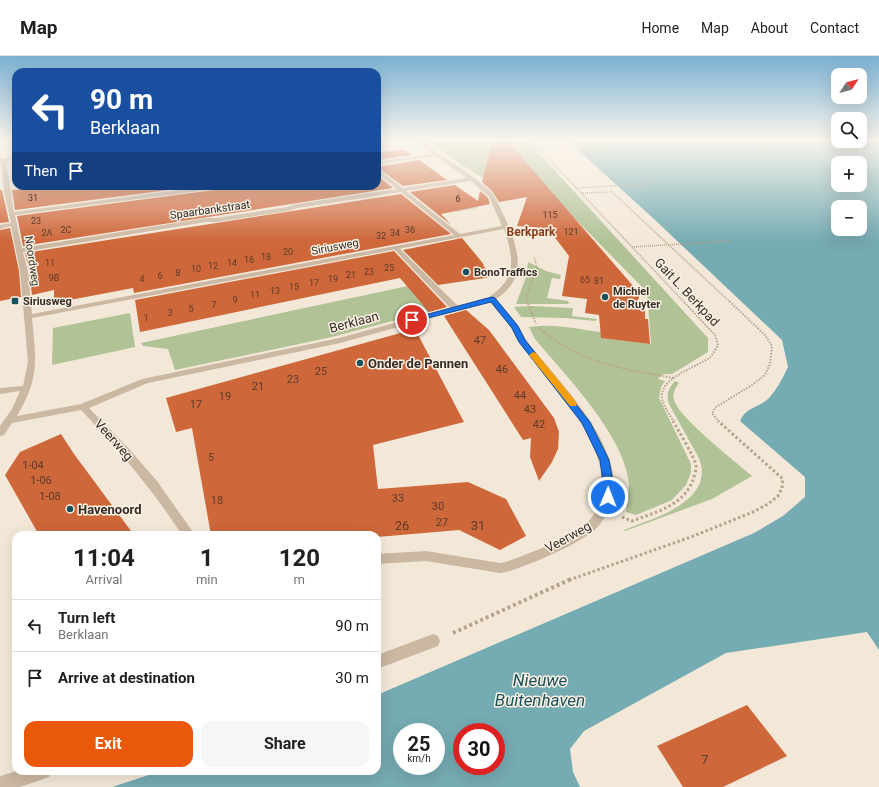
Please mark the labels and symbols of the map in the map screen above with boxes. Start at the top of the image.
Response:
north arrow [831,68,867,104]
house number: 31 [28,193,38,203]
house number: 6 [455,194,461,204]
street label: Spaarbankstraat [169,198,251,222]
house number: 115 [542,210,558,220]
house number: 23 [31,216,41,226]
house number: 2C [61,225,72,235]
house number: 36 [405,225,415,235]
district label: Berkpark [507,225,556,239]
house number: 121 [563,227,579,237]
house number: 2A [42,228,53,238]
house number: 34 [390,228,400,238]
house number: 32 [376,231,386,241]
street label: Noordweg [22,235,42,287]
street label: Siriusweg [310,236,360,258]
house number: 20 [283,247,293,257]
house number: 18 [261,252,271,262]
house number: 16 [244,255,254,265]
street label: Gait L. Berkpad [652,255,722,329]
house number: 11 [45,258,55,268]
house number: 14 [227,258,237,268]
house number: 12 [208,261,218,271]
house number: 25 [384,263,394,273]
house number: 10 [191,264,201,274]
place label: BonoTraffics [474,266,538,279]
house number: 23 [364,267,374,277]
marker: BonoTraffics [461,267,471,277]
house number: 8 [175,268,181,278]
house number: 21 [346,270,356,280]
house number: 6 [157,271,163,281]
house number: 9B [49,273,60,283]
house number: 4 [139,274,145,284]
house number: 19 [328,274,338,284]
house number: 65 [580,275,590,285]
house number: 81 [594,276,604,286]
house number: 17 [309,278,319,288]
house number: 15 [289,282,299,292]
place label: Michiel de Ruyter [613,285,660,311]
house number: 13 [270,286,280,296]
house number: 11 [250,290,260,300]
marker: Michiel de Ruyter [600,292,610,302]
place label: Siriusweg [23,295,72,308]
house number: 9 [232,295,238,305]
marker: Siriusweg [10,296,20,306]
house number: 7 [211,300,217,310]
pin [395,303,429,337]
house number: 5 [188,304,194,314]
house number: 3 [167,308,173,318]
street label: Berklaan [328,308,380,336]
house number: 1 [143,313,149,323]
house number: 47 [474,334,486,347]
place label: Onder de Pannen [368,356,468,371]
marker: Onder de Pannen [355,358,365,368]
house number: 46 [496,363,508,376]
house number: 25 [315,365,327,378]
house number: 23 [287,373,299,386]
house number: 21 [252,380,264,393]
house number: 44 [514,389,526,402]
house number: 19 [219,390,231,403]
house number: 17 [190,398,202,411]
house number: 43 [524,403,536,416]
street label: Veerweg [92,416,136,464]
house number: 42 [533,418,545,431]
house number: 5 [208,451,214,464]
house number: 1-04 [22,459,44,472]
house number: 1-06 [30,474,52,487]
position arrow [587,476,629,518]
house number: 1-08 [39,490,61,503]
house number: 33 [392,492,404,505]
house number: 18 [211,494,223,507]
house number: 30 [432,500,444,513]
place label: Havenoord [78,502,141,517]
marker: Havenoord [65,504,75,514]
house number: 27 [436,516,448,529]
house number: 26 [395,518,409,533]
house number: 31 [471,518,485,533]
street label: Veerweg [542,518,594,556]
water label: Nieuwe Buitenhaven [495,670,585,710]
speed limit sign: 30 [453,723,505,775]
house number: 7 [701,752,709,767]

